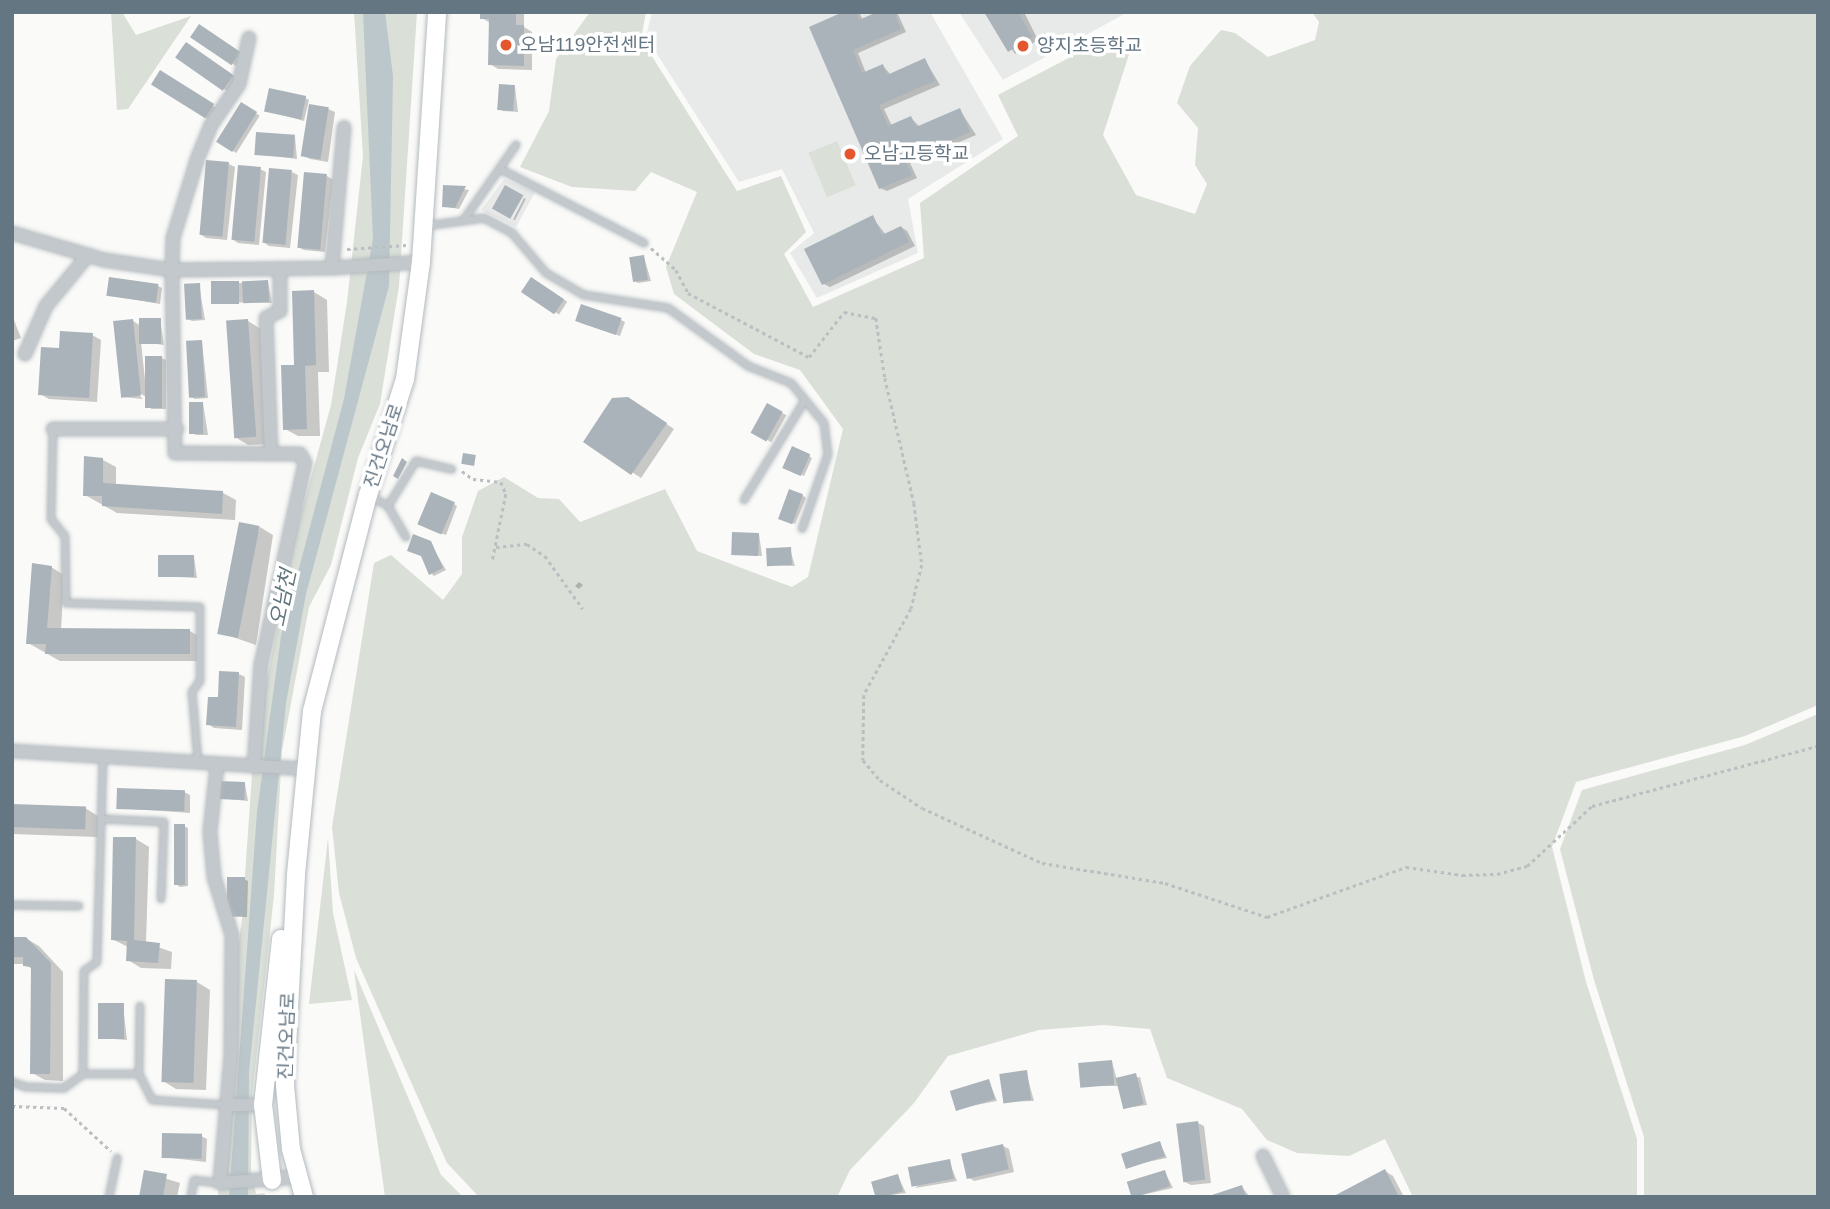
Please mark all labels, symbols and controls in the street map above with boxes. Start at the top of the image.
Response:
place label: 오남119안전센터 [520,34,655,56]
place label: 양지초등학교 [1037,35,1142,57]
marker: 오남119안전센터 [498,37,514,53]
marker: 양지초등학교 [1015,38,1031,54]
place label: 오남고등학교 [864,143,969,165]
marker: 오남고등학교 [842,146,858,162]
street label: 진건오남로 [360,401,408,491]
water label: 오남천 [265,567,301,629]
street label: 진건오남로 [274,992,300,1080]

